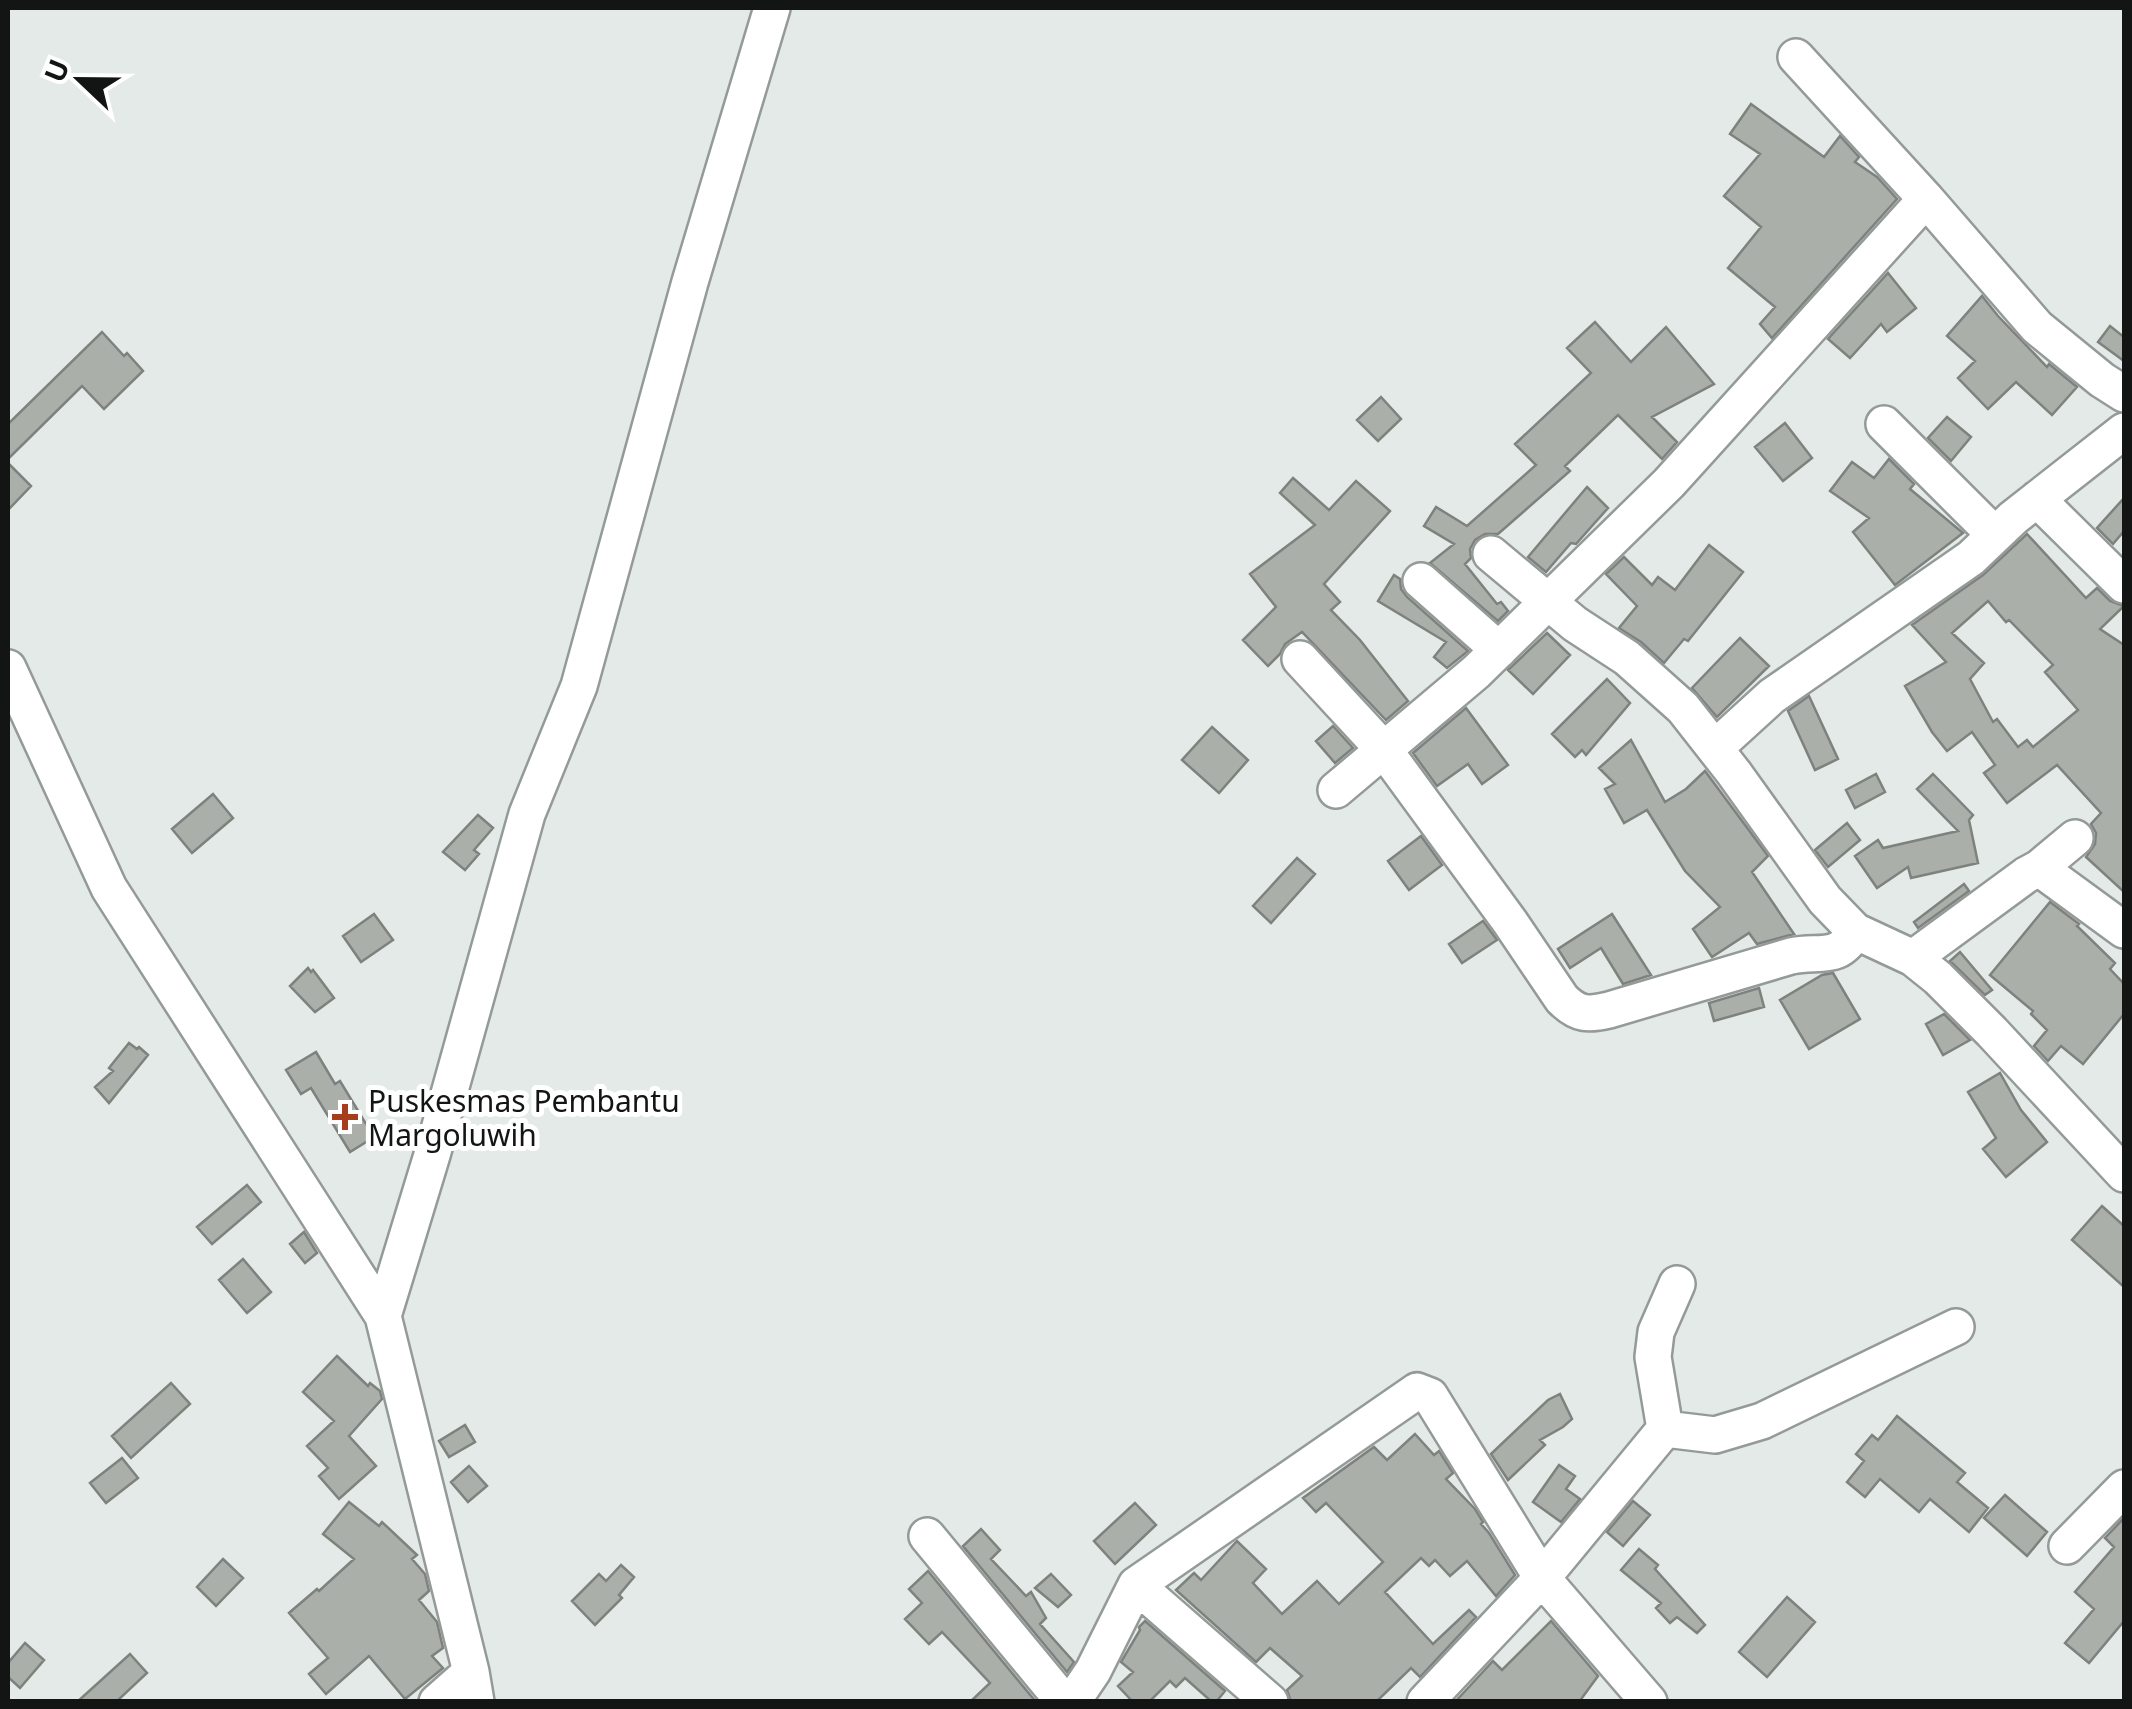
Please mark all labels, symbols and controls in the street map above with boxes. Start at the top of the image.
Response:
north arrow [30,30,130,130]
text: U [34,53,77,87]
place label: Puskesmas Pembantu Margoluwih [368,1080,680,1155]
marker: Puskesmas Pembantu Margoluwih [332,1104,358,1130]

